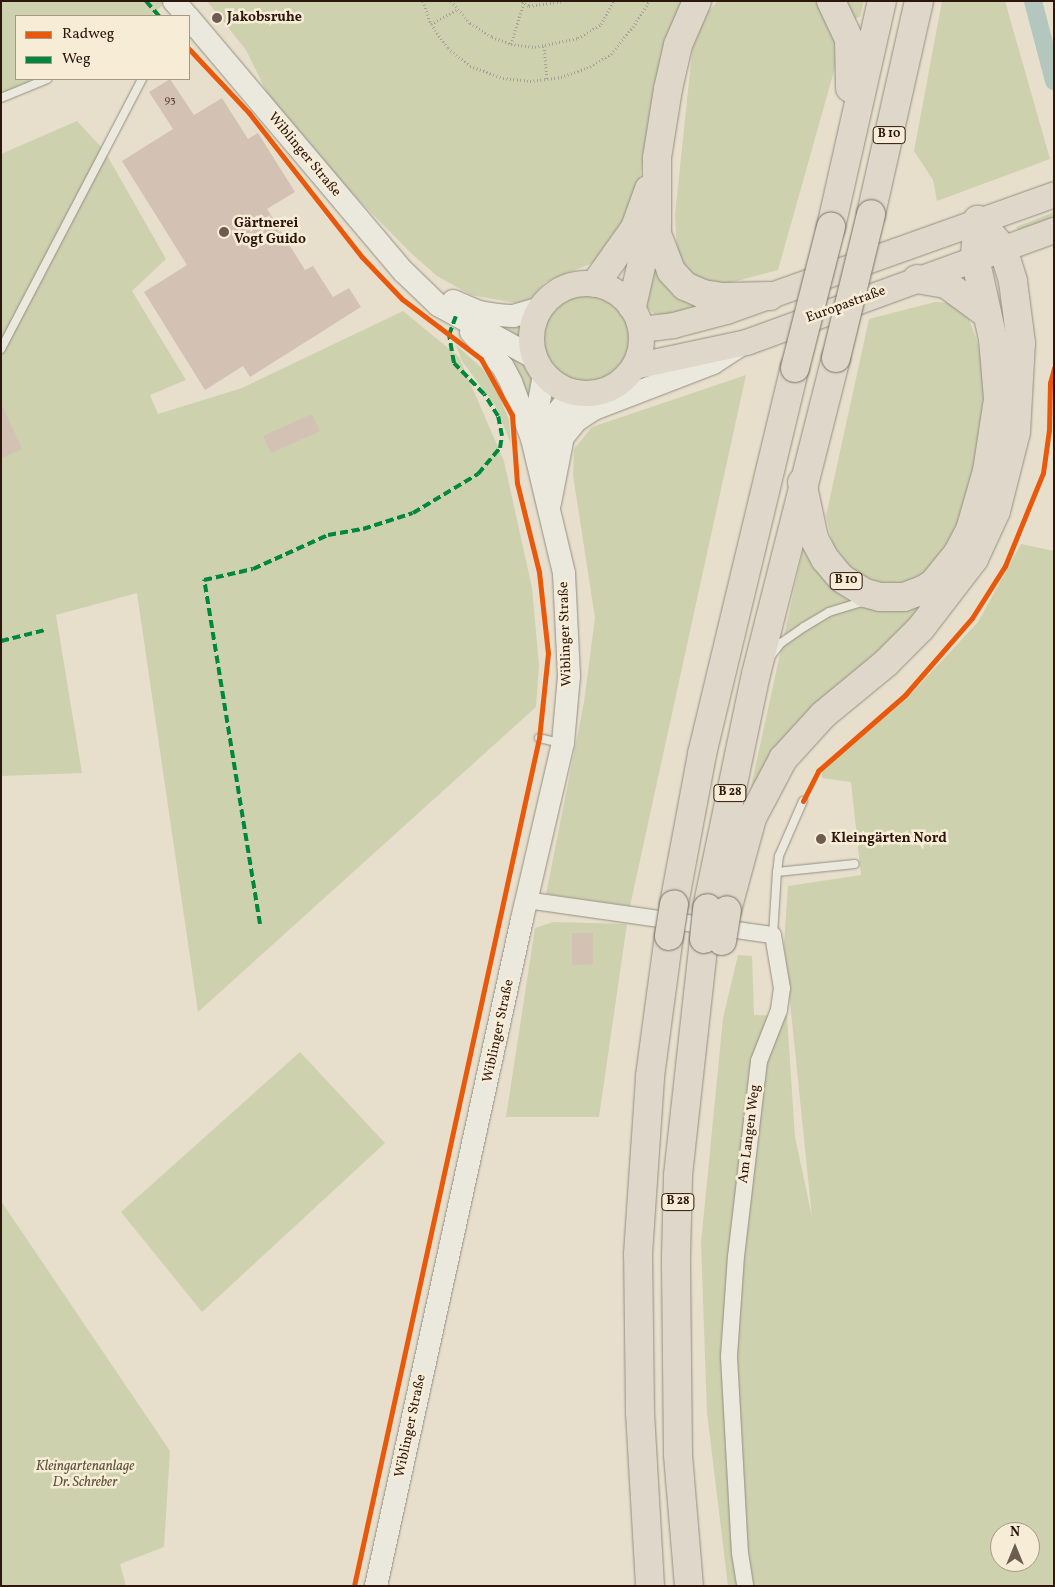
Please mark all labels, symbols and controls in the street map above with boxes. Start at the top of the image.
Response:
place label: Jakobsruhe [227,10,302,26]
marker: Jakobsruhe [211,12,223,24]
legend [15,15,190,80]
text: Radweg [62,24,114,45]
text: Weg [62,49,91,70]
house number: 93 [164,94,176,108]
street label: Wiblinger Straße [264,109,344,201]
road number: B 10 [872,126,906,144]
place label: Gärtnerei Vogt Guido [234,216,306,248]
marker: Gärtnerei Vogt Guido [218,226,230,238]
street label: Europastraße [804,283,888,327]
road number: B 10 [828,572,864,590]
street label: Wiblinger Straße [556,581,576,687]
road number: B 28 [712,784,748,802]
place label: Kleingärten Nord [831,831,947,847]
marker: Kleingärten Nord [815,833,827,845]
street label: Wiblinger Straße [480,978,518,1084]
street label: Am Langen Weg [736,1083,764,1185]
road number: B 28 [660,1192,696,1212]
street label: Wiblinger Straße [392,1373,430,1479]
park label: Kleingartenanlage Dr. Schreber [36,1459,134,1491]
north arrow [990,1522,1040,1572]
text: N [1010,1523,1020,1542]

